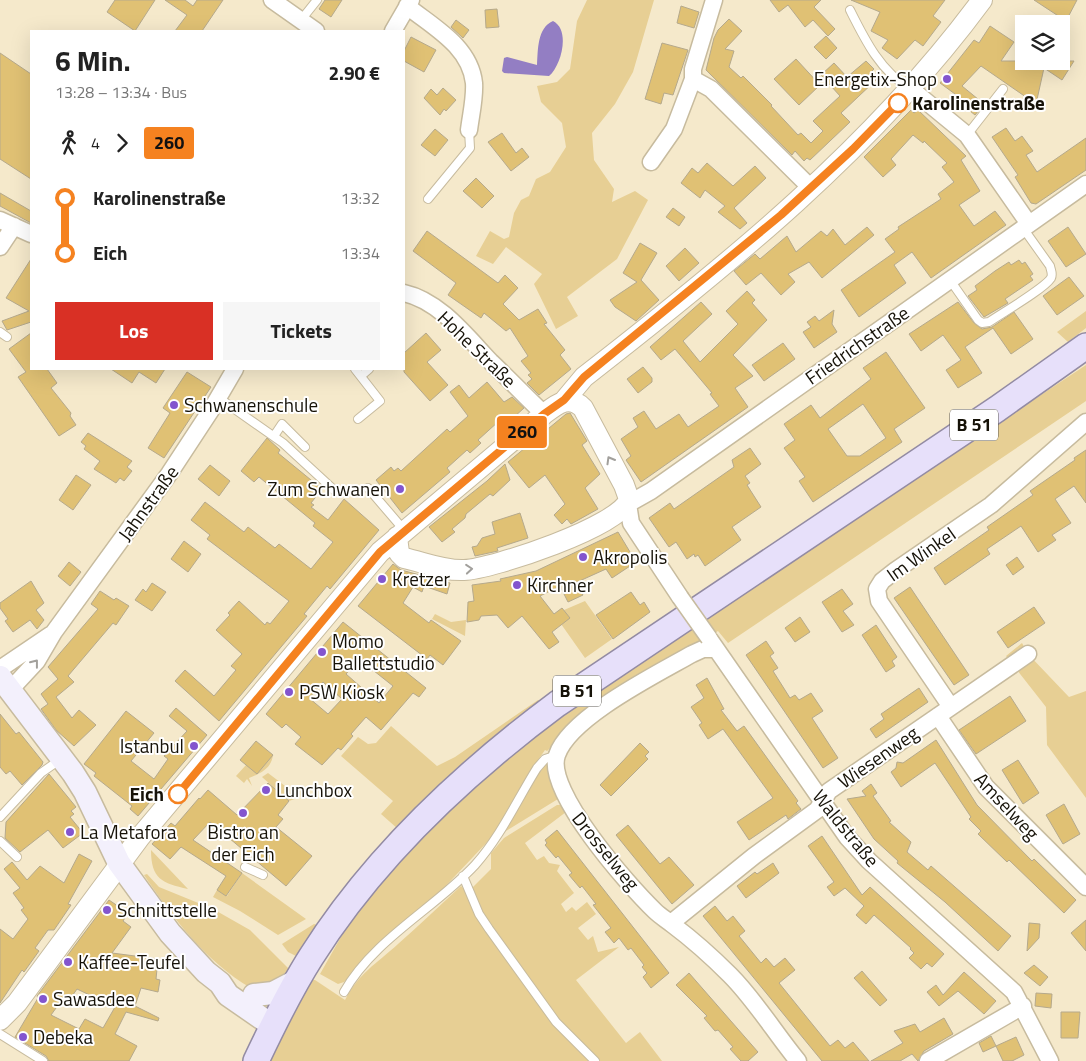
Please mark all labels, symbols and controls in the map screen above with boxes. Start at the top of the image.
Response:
map controls [1015,15,1070,70]
button: layers [1015,15,1070,70]
text: 6 Min. [55,39,131,82]
text: 2.90 € [328,58,380,87]
place label: Energetix-Shop [814,64,937,93]
marker: Energetix-Shop [941,73,953,85]
text: 13:28 – 13:34 · Bus [55,80,187,104]
place label: Karolinenstraße [912,88,1045,117]
marker: Karolinenstraße [888,93,908,113]
icon: walk [55,129,83,157]
icon: forward [108,129,136,157]
text: 260 [154,129,184,156]
text: 4 [91,131,100,155]
text: Karolinenstraße [93,183,226,212]
text: 13:32 [341,186,380,210]
text: Eich [93,238,127,267]
text: 13:34 [341,241,380,265]
street label: Friedrichstraße [799,298,915,391]
button: Los [55,302,213,360]
button: Tickets [223,302,380,360]
street label: Hohe Straße [431,303,523,394]
place label: Schwanenschule [184,390,318,419]
marker: Schwanenschule [168,399,180,411]
road number: B 51 [950,410,998,440]
line badge: 260 [493,416,551,448]
text: 260 [507,418,537,445]
one-way arrow [607,456,617,465]
street label: Jahnstraße [110,459,185,547]
place label: Zum Schwanen [267,474,390,503]
marker: Zum Schwanen [394,483,406,495]
street label: Im Winkel [880,519,961,588]
place label: Akropolis [593,542,667,571]
marker: Akropolis [577,551,589,563]
place label: Kretzer [392,564,451,593]
one-way arrow [465,564,473,575]
place label: Kirchner [527,570,594,599]
marker: Kretzer [376,573,388,585]
marker: Kirchner [511,579,523,591]
place label: Momo Ballettstudio [332,626,435,677]
marker: Momo Ballettstudio [316,646,328,658]
one-way arrow [29,660,37,669]
road number: B 51 [553,676,601,706]
place label: PSW Kiosk [299,677,385,706]
marker: PSW Kiosk [283,686,295,698]
street label: Wiesenweg [831,718,924,795]
place label: Istanbul [120,731,184,760]
marker: Istanbul [188,740,200,752]
street label: Amselweg [968,765,1047,846]
place label: Lunchbox [276,775,353,804]
place label: Eich [130,779,164,808]
street label: Waldstraße [806,783,887,873]
marker: Eich [168,784,188,804]
marker: Lunchbox [260,784,272,796]
street label: Drosselweg [566,805,647,897]
marker: Bistro an der Eich [237,807,249,819]
place label: La Metafora [80,817,177,846]
place label: Bistro an der Eich [207,817,279,868]
marker: La Metafora [64,826,76,838]
place label: Schnittstelle [117,895,217,924]
marker: Schnittstelle [101,904,113,916]
place label: Kaffee-Teufel [78,947,185,976]
marker: Kaffee-Teufel [62,956,74,968]
place label: Sawasdee [53,984,135,1013]
marker: Sawasdee [37,993,49,1005]
place label: Debeka [33,1022,93,1051]
marker: Debeka [17,1031,29,1043]

